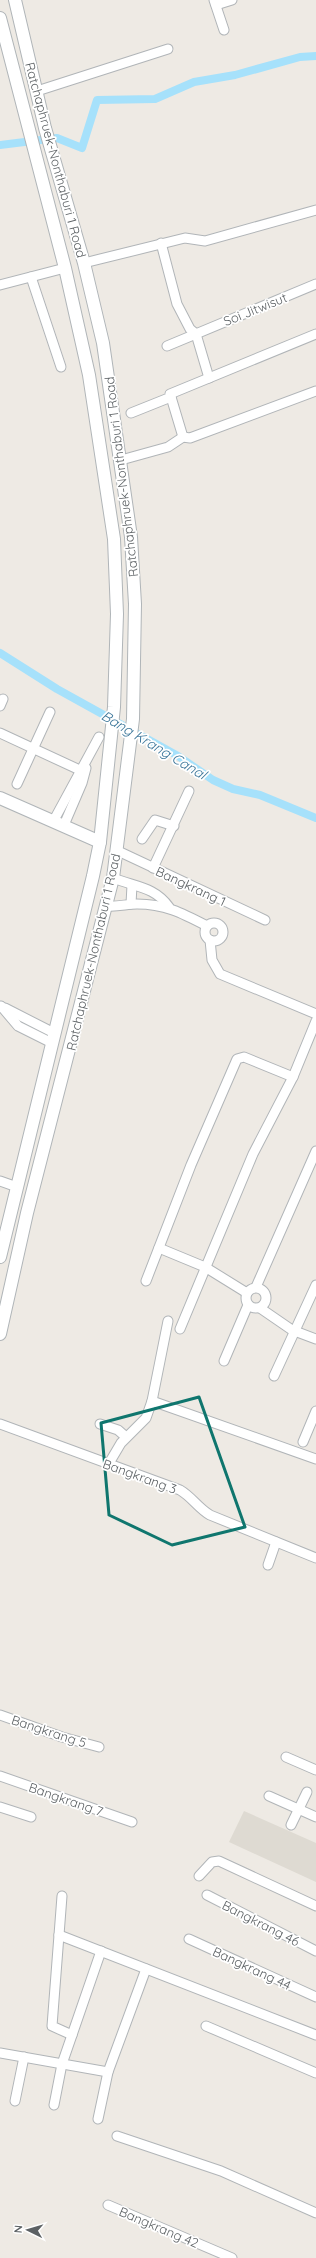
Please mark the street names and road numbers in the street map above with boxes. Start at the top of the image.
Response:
street label: Ratchaphruek-Nonthaburi 1 Road [22,60,90,260]
street label: Soi Jitwisut [221,289,289,329]
street label: Ratchaphruek-Nonthaburi 1 Road [101,376,141,578]
street label: Ratchaphruek-Nonthaburi 1 Road [63,852,123,1052]
street label: Bangkrang 1 [153,863,229,909]
street label: Bangkrang 3 [101,1455,179,1497]
street label: Bangkrang 5 [9,1711,89,1751]
street label: Bangkrang 7 [27,1779,106,1819]
street label: Bangkrang 46 [220,1897,302,1949]
street label: Bangkrang 44 [210,1943,294,1993]
street label: Bangkrang 42 [117,2203,201,2251]

